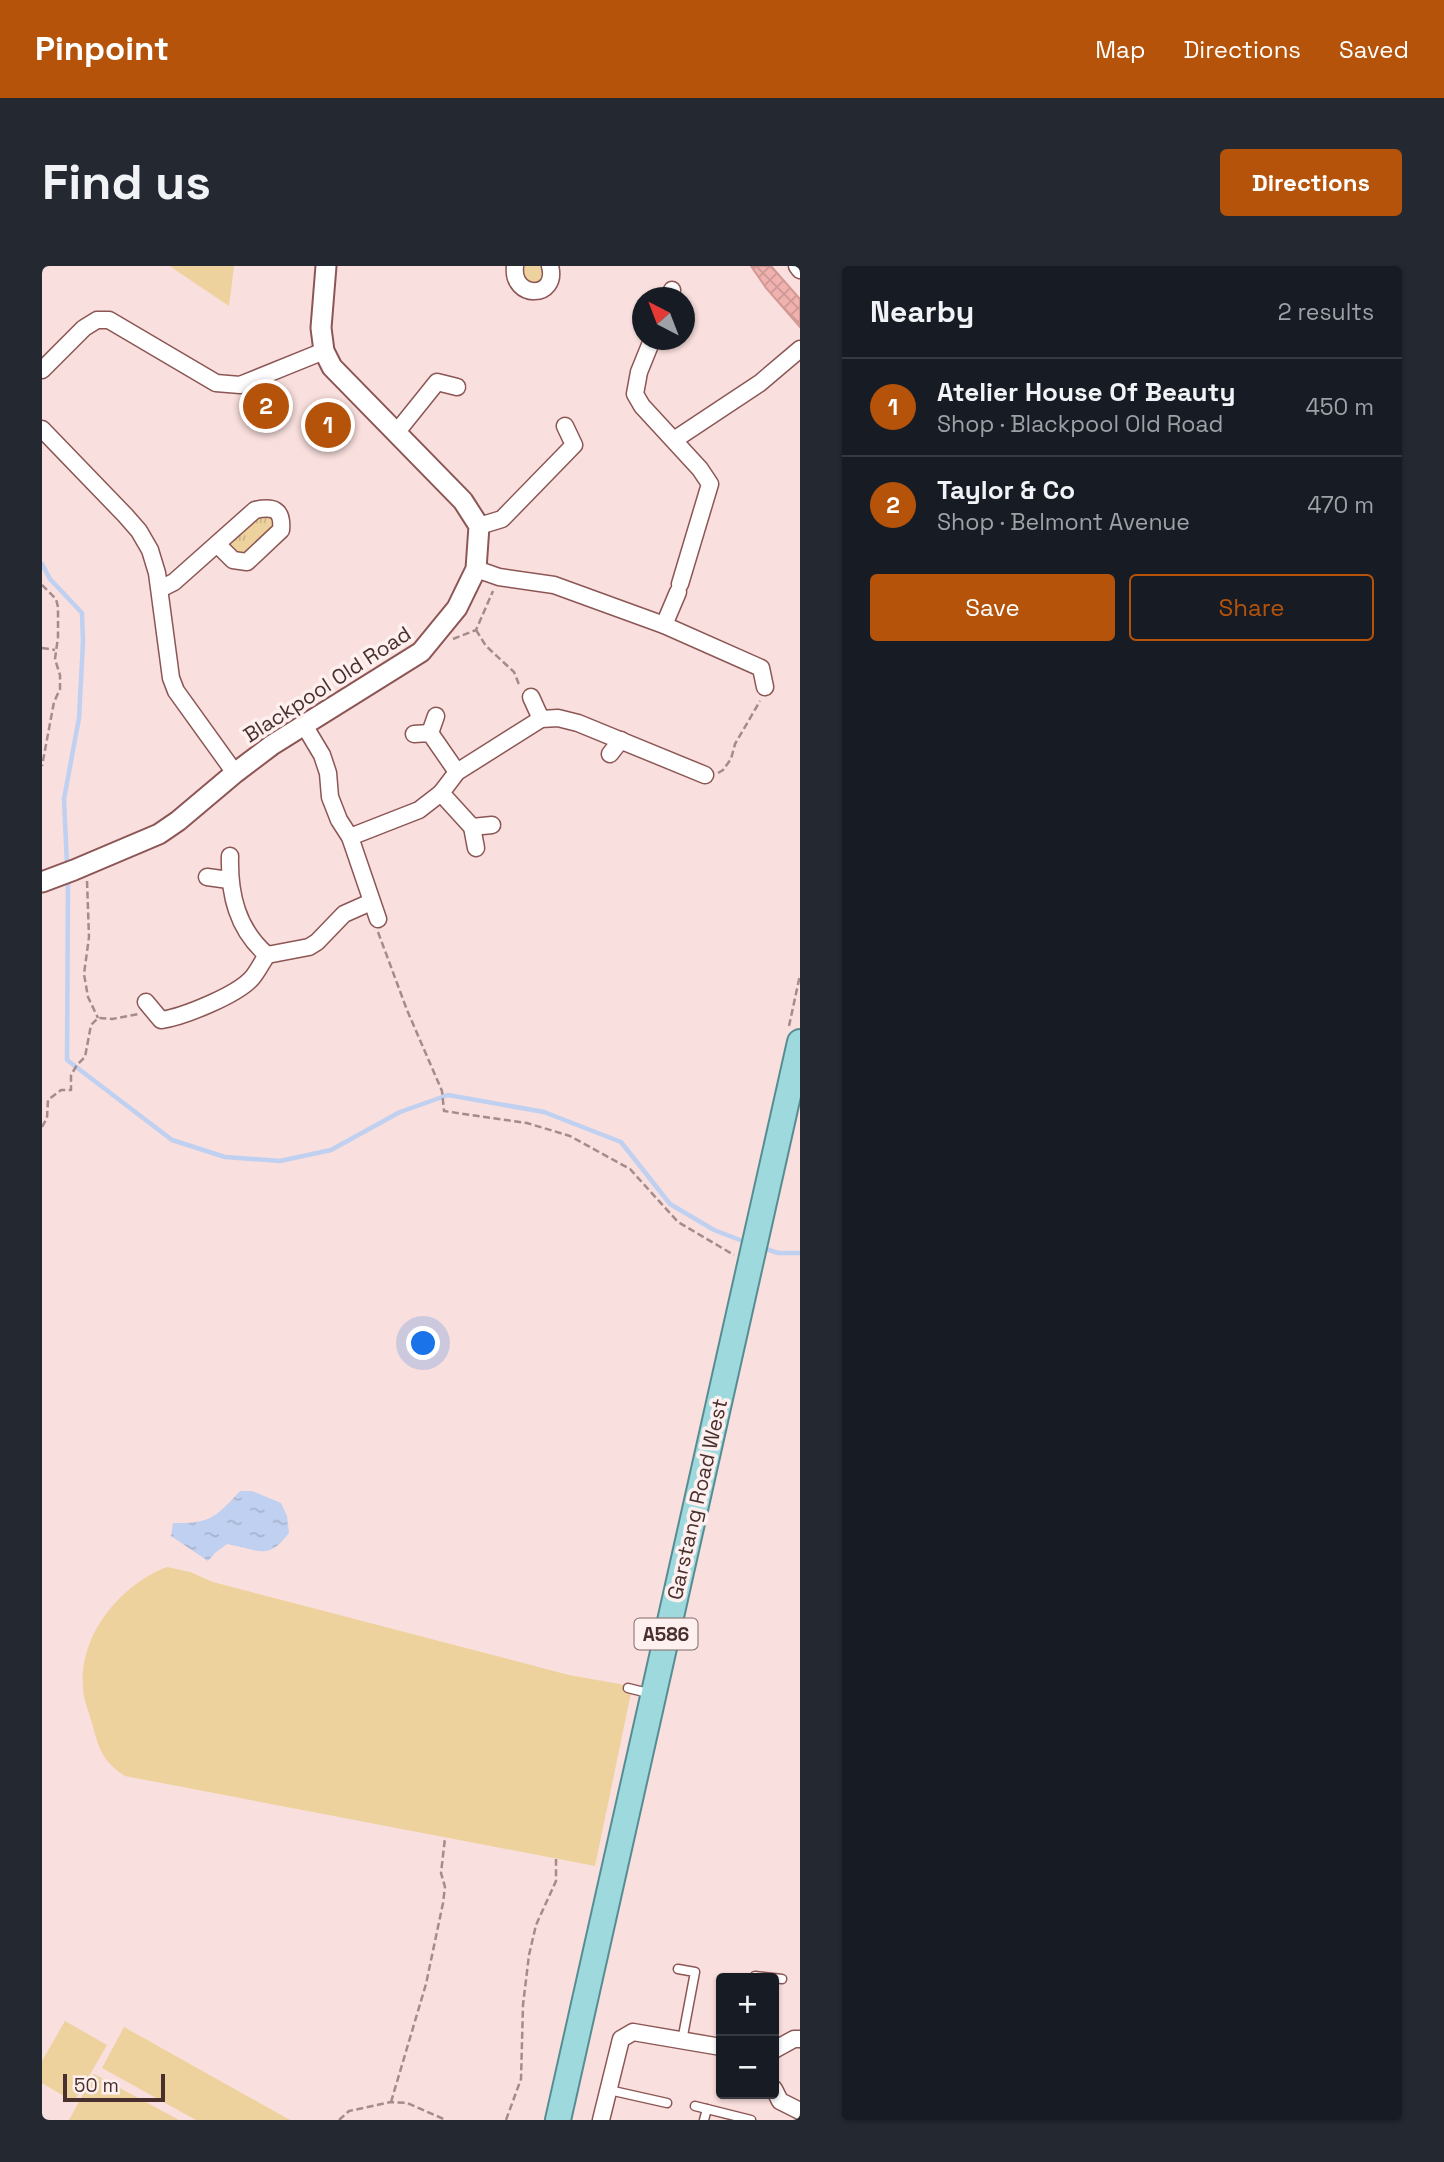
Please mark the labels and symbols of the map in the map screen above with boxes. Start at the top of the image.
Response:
north arrow [632,287,695,350]
pin: 2 [243,380,289,432]
pin: 1 [305,399,351,451]
street label: Blackpool Old Road [238,620,416,748]
your location [406,1326,440,1360]
street label: Garstang Road West [661,1396,733,1602]
road number: A586 [634,1618,698,1650]
scale bar [63,2071,164,2103]

